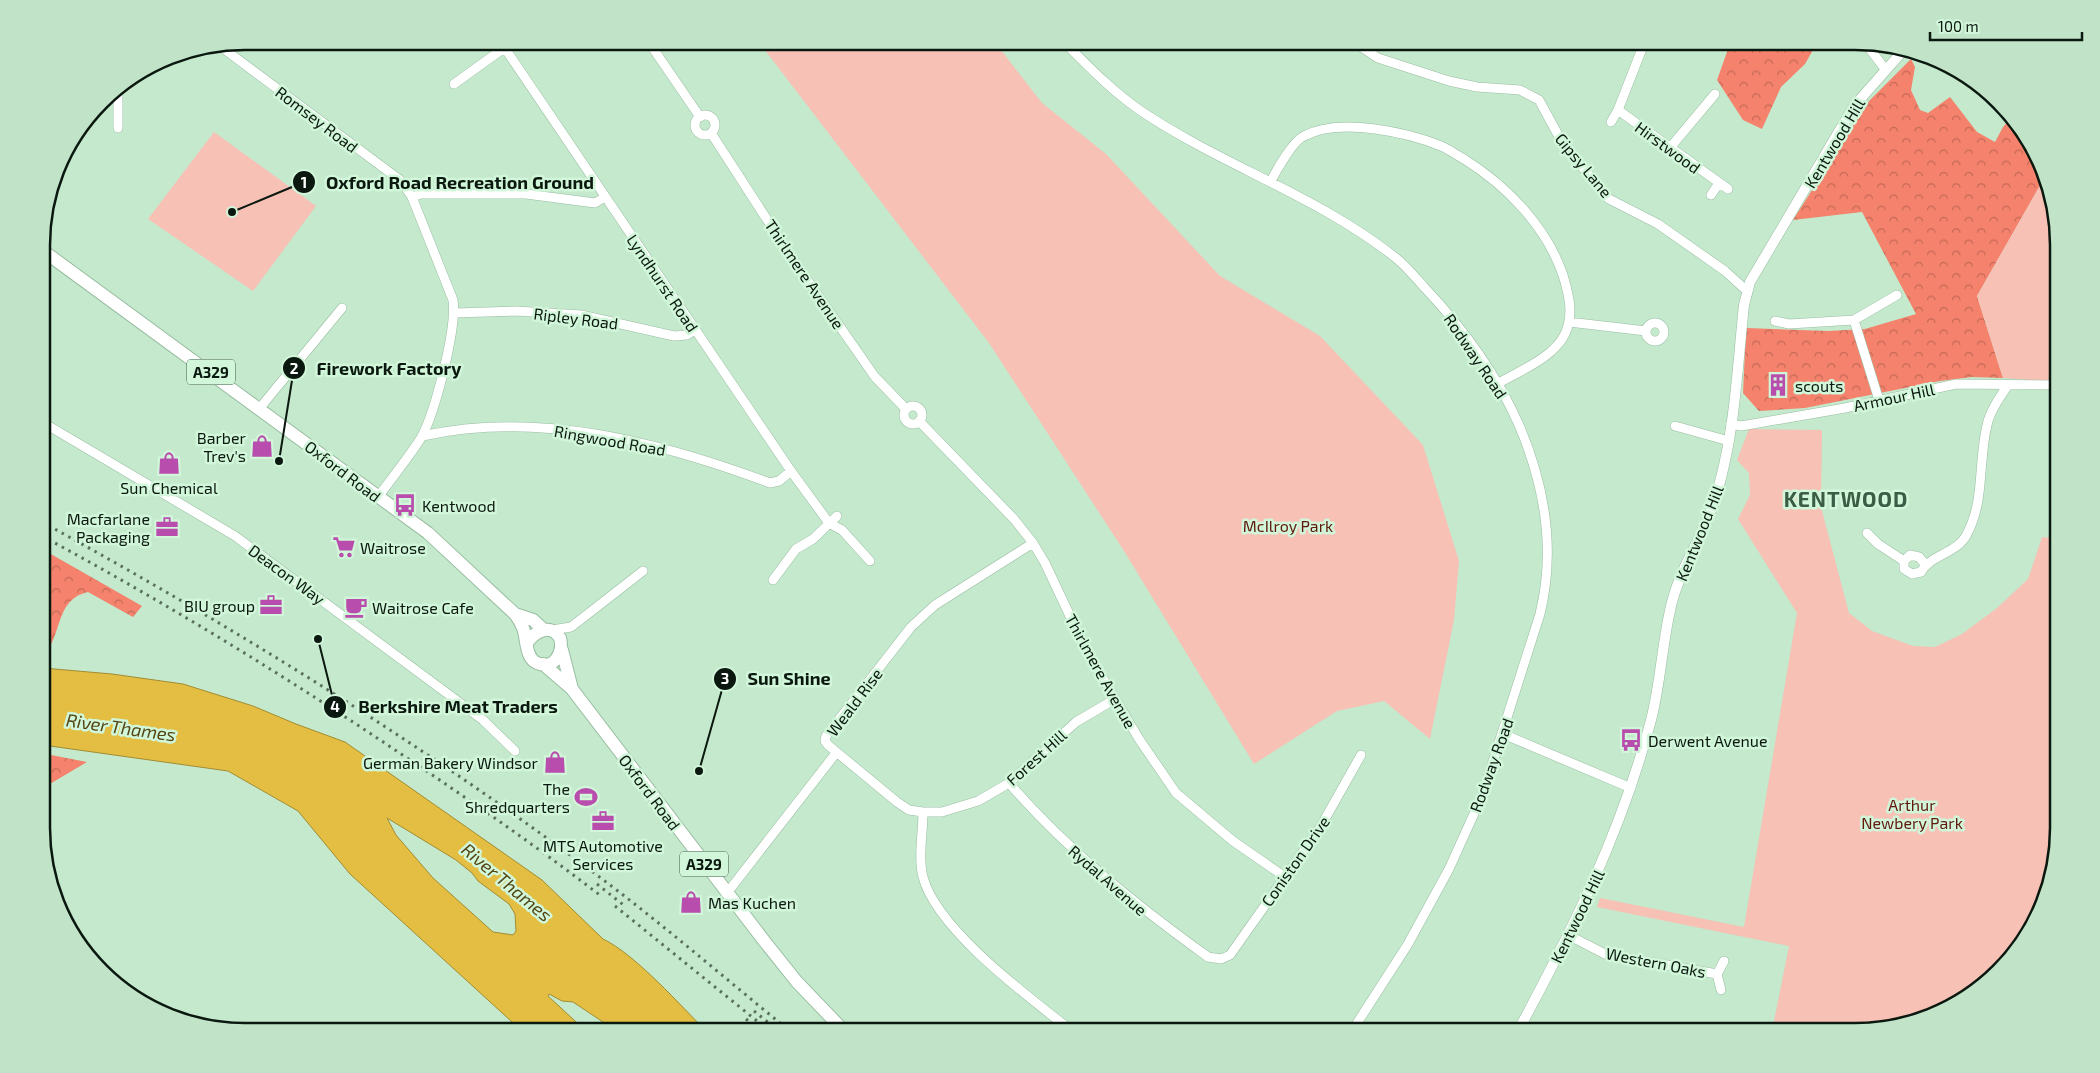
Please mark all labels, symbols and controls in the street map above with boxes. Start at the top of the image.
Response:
scale bar [1930,10,2082,42]
text: 100 m [1938,17,1979,35]
street label: Romsey Road [272,82,362,156]
street label: Kentwood Hill [1800,94,1868,191]
street label: Hirstwood [1632,117,1704,177]
street label: Gipsy Lane [1552,129,1616,201]
callout: Oxford Road Recreation Ground [291,166,605,199]
text: Oxford Road Recreation Ground [326,171,594,193]
text: 1 [301,173,307,191]
street label: Thirlmere Avenue [761,216,849,332]
street label: Lyndhurst Road [623,231,703,335]
street label: Ripley Road [533,303,619,333]
street label: Rodway Road [1441,310,1511,402]
callout: Firework Factory [281,352,472,385]
text: Firework Factory [317,357,462,379]
text: 2 [290,359,299,377]
road number: A329 [187,360,235,384]
building icon: scouts [1765,372,1791,398]
place label: scouts [1795,376,1843,395]
street label: Armour Hill [1852,379,1937,415]
street label: Ringwood Road [553,421,667,459]
place label: Barber Trev's [197,428,247,465]
shop icon: Barber Trev's [249,433,275,459]
street label: Oxford Road [301,436,385,506]
shop icon: Sun Chemical [156,450,182,476]
place label: Sun Chemical [120,478,218,497]
street label: Kentwood Hill [1671,482,1727,584]
district label: KENTWOOD [1784,486,1908,511]
bus stop icon: Kentwood [392,492,418,518]
place label: Kentwood [422,496,496,515]
place label: Macfarlane Packaging [67,509,150,546]
office icon: Macfarlane Packaging [154,514,180,540]
park label: McIlroy Park [1243,516,1333,535]
supermarket icon: Waitrose [331,534,357,560]
place label: Waitrose [360,538,426,557]
street label: Deacon Way [245,540,329,608]
office icon: BIU group [258,592,284,618]
cafe icon: Waitrose Cafe [343,594,369,620]
place label: BIU group [184,596,255,615]
place label: Waitrose Cafe [372,598,474,617]
street label: Thirlmere Avenue [1062,610,1140,732]
callout: Sun Shine [712,662,840,695]
street label: Weald Rise [822,664,886,740]
text: Sun Shine [747,667,831,689]
text: 3 [721,669,729,687]
callout: Berkshire Meat Traders [323,690,568,723]
text: Berkshire Meat Traders [358,695,558,717]
text: 4 [330,697,340,715]
water label: River Thames [65,708,177,746]
street label: Rodway Road [1465,715,1517,815]
street label: Forest Hill [1002,725,1070,789]
bus stop icon: Derwent Avenue [1618,727,1644,753]
place label: Derwent Avenue [1648,731,1768,750]
shop icon: German Bakery Windsor [542,749,568,775]
street label: Oxford Road [615,750,685,834]
place label: German Bakery Windsor [363,753,539,772]
place label: The Shredquarters [465,779,570,816]
sports icon: The Shredquarters [573,784,599,810]
park label: Arthur Newbery Park [1861,795,1963,832]
office icon: MTS Automotive Services [590,808,616,834]
street label: Coniston Drive [1257,812,1333,910]
place label: MTS Automotive Services [543,836,663,873]
water label: River Thames [458,838,556,926]
street label: Rydal Avenue [1065,841,1151,919]
road number: A329 [680,852,728,876]
street label: Kentwood Hill [1546,866,1608,966]
shop icon: Mas Kuchen [678,889,704,915]
place label: Mas Kuchen [708,893,796,912]
street label: Western Oaks [1604,943,1708,981]

